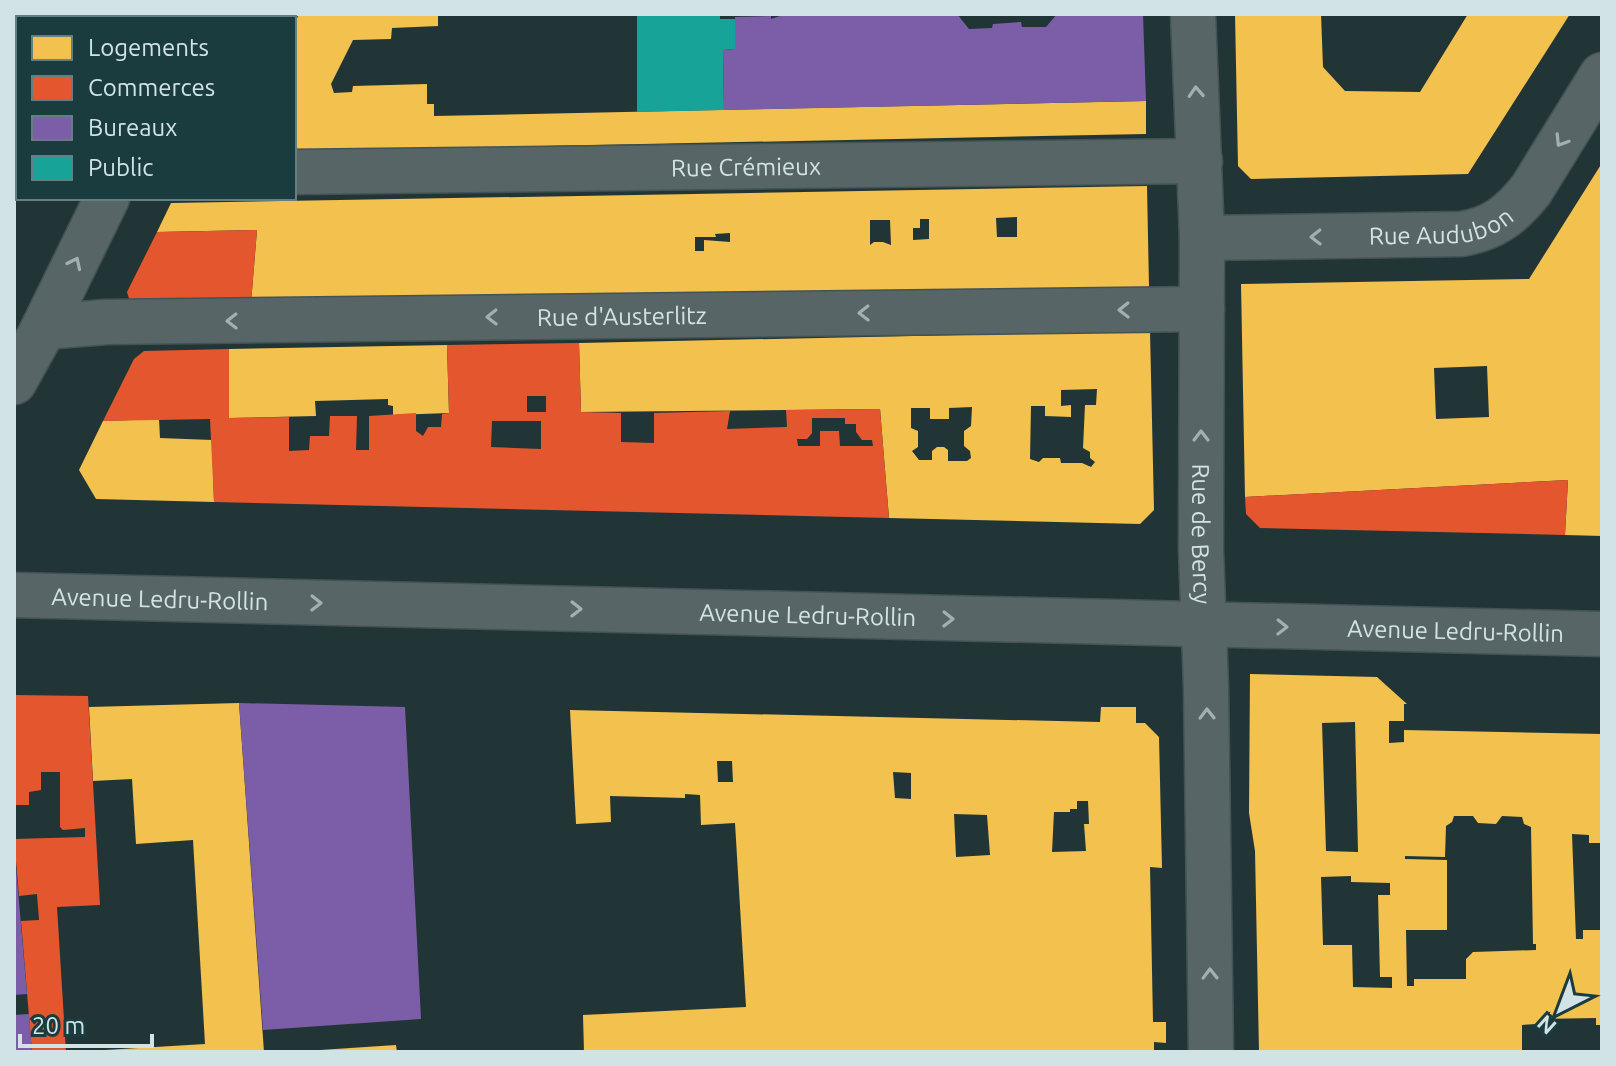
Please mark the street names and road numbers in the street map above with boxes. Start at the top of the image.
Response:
street label: Rue Crémieux [671,152,821,181]
street label: Rue Audubon [1369,202,1518,249]
street label: Rue d'Austerlitz [537,301,707,330]
street label: Rue de Bercy [1187,463,1216,605]
street label: Avenue Ledru-Rollin [51,582,269,615]
street label: Avenue Ledru-Rollin [699,598,916,631]
street label: Avenue Ledru-Rollin [1347,614,1564,647]

